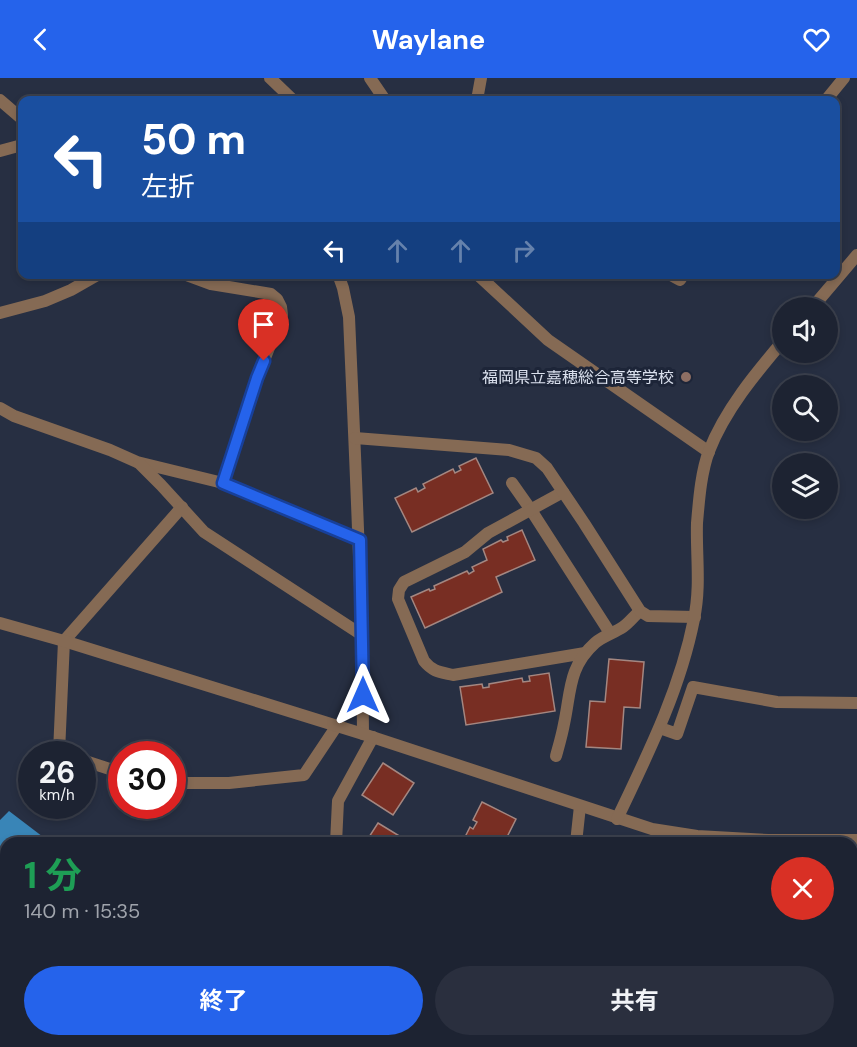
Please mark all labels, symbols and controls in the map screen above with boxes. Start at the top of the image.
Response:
text: Waylane [372,22,485,57]
icon: back [24,23,57,56]
icon: heart [800,23,833,56]
text: 50 m [141,112,246,167]
icon: left [42,120,120,198]
text: 左折 [141,169,195,204]
icon: left [318,234,351,267]
icon: ahead [381,234,414,267]
icon: ahead [444,234,477,267]
icon: right [507,234,540,267]
map controls [772,297,838,519]
button: sound [772,297,838,363]
pin [238,299,289,361]
icon: arrive [247,308,280,341]
place label: 福岡県立嘉穂総合高等学校 [482,367,674,388]
marker: 福岡県立嘉穂総合高等学校 [679,370,693,384]
button: search [772,375,838,441]
button: layers [772,453,838,519]
position arrow [331,663,395,727]
speed limit sign: 30 [108,741,186,819]
text: 26 [39,753,75,792]
text: km/h [39,785,75,805]
text: 1 分 [24,852,82,899]
button: close [771,857,834,920]
text: 140 m · 15:35 [24,898,140,924]
button: 終了 [24,966,423,1035]
button: 共有 [435,966,834,1035]

